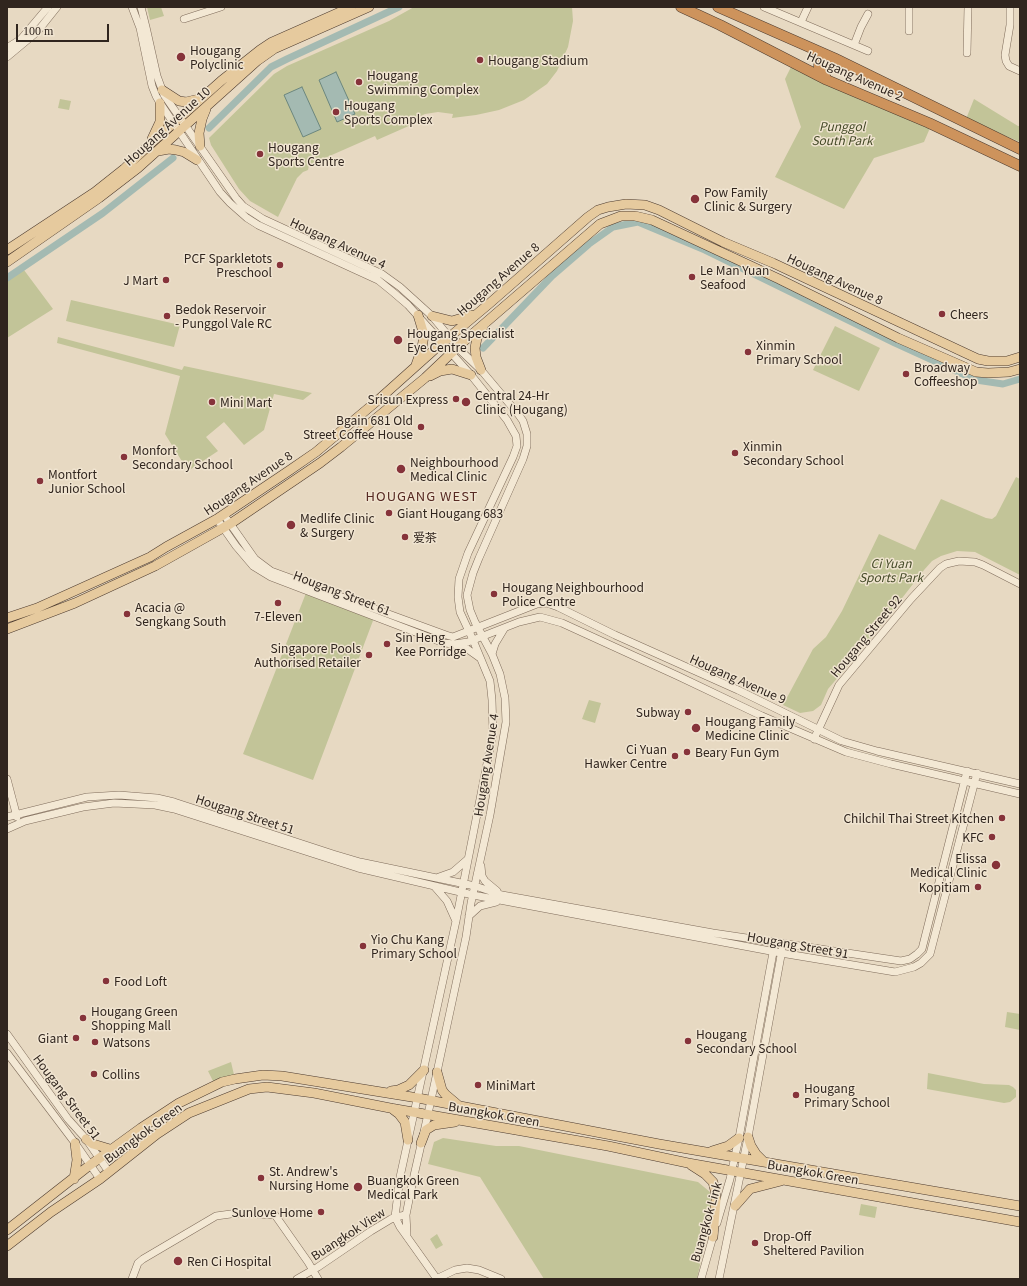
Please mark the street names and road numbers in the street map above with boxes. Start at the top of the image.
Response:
street label: Hougang Avenue 2 [805,48,905,104]
street label: Hougang Avenue 10 [121,84,213,168]
street label: Hougang Avenue 4 [288,215,388,271]
street label: Hougang Avenue 8 [454,239,542,319]
street label: Hougang Avenue 8 [785,251,885,307]
street label: Hougang Avenue 8 [201,448,295,518]
street label: Hougang Street 61 [291,568,393,618]
street label: Hougang Street 92 [827,592,905,680]
street label: Hougang Avenue 9 [688,651,788,707]
street label: Hougang Avenue 4 [471,713,501,817]
street label: Hougang Street 51 [194,791,296,837]
street label: Hougang Street 91 [746,929,850,961]
street label: Hougang Street 51 [30,1052,104,1142]
street label: Buangkok Green [447,1099,541,1129]
street label: Buangkok Green [101,1100,185,1166]
street label: Buangkok Green [766,1157,860,1187]
street label: Buangkok Link [688,1180,724,1264]
street label: Buangkok View [308,1205,388,1263]

